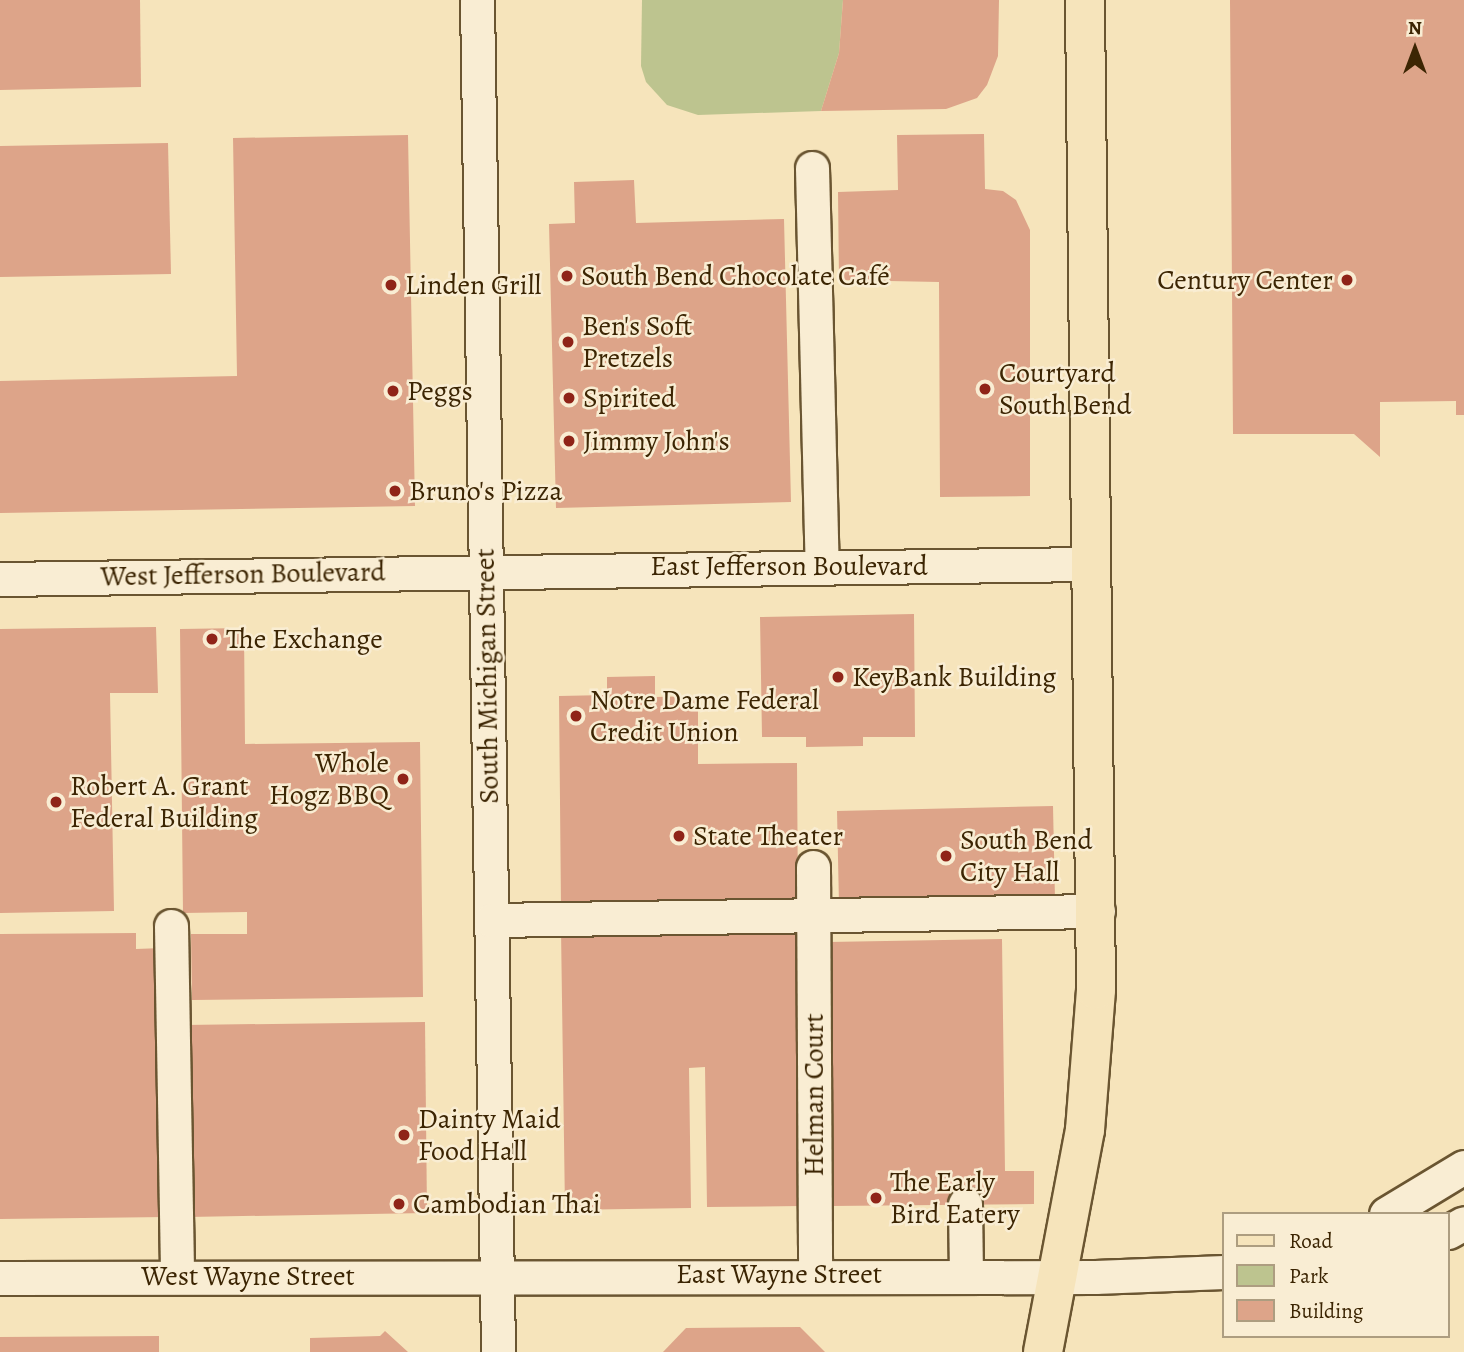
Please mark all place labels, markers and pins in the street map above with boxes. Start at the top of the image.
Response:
place label: South Bend Chocolate Café [581,259,890,293]
place label: Century Center [1157,263,1333,297]
place label: Linden Grill [405,268,541,302]
marker: South Bend Chocolate Café [559,268,575,284]
marker: Century Center [1339,272,1355,288]
marker: Linden Grill [383,277,399,293]
place label: Ben's Soft Pretzels [582,309,692,375]
marker: Ben's Soft Pretzels [560,334,576,350]
place label: Courtyard South Bend [999,356,1131,422]
place label: Peggs [407,374,473,408]
place label: Spirited [583,381,676,415]
marker: Courtyard South Bend [977,381,993,397]
marker: Peggs [385,383,401,399]
marker: Spirited [561,390,577,406]
place label: Jimmy John's [583,424,730,458]
marker: Jimmy John's [561,433,577,449]
place label: Bruno's Pizza [409,474,562,508]
marker: Bruno's Pizza [387,483,403,499]
place label: The Exchange [226,622,383,656]
marker: The Exchange [204,631,220,647]
place label: KeyBank Building [852,660,1056,694]
marker: KeyBank Building [830,669,846,685]
place label: Notre Dame Federal Credit Union [590,683,819,749]
marker: Notre Dame Federal Credit Union [568,708,584,724]
place label: Whole Hogz BBQ [269,746,389,812]
place label: Robert A. Grant Federal Building [70,769,258,835]
marker: Whole Hogz BBQ [395,771,411,787]
marker: Robert A. Grant Federal Building [48,794,64,810]
place label: State Theater [693,819,843,853]
place label: South Bend City Hall [960,823,1092,889]
marker: State Theater [671,828,687,844]
marker: South Bend City Hall [938,848,954,864]
place label: Dainty Maid Food Hall [418,1102,561,1168]
marker: Dainty Maid Food Hall [396,1127,412,1143]
place label: The Early Bird Eatery [890,1165,1020,1231]
place label: Cambodian Thai [413,1187,601,1221]
marker: The Early Bird Eatery [868,1190,884,1206]
marker: Cambodian Thai [391,1196,407,1212]

